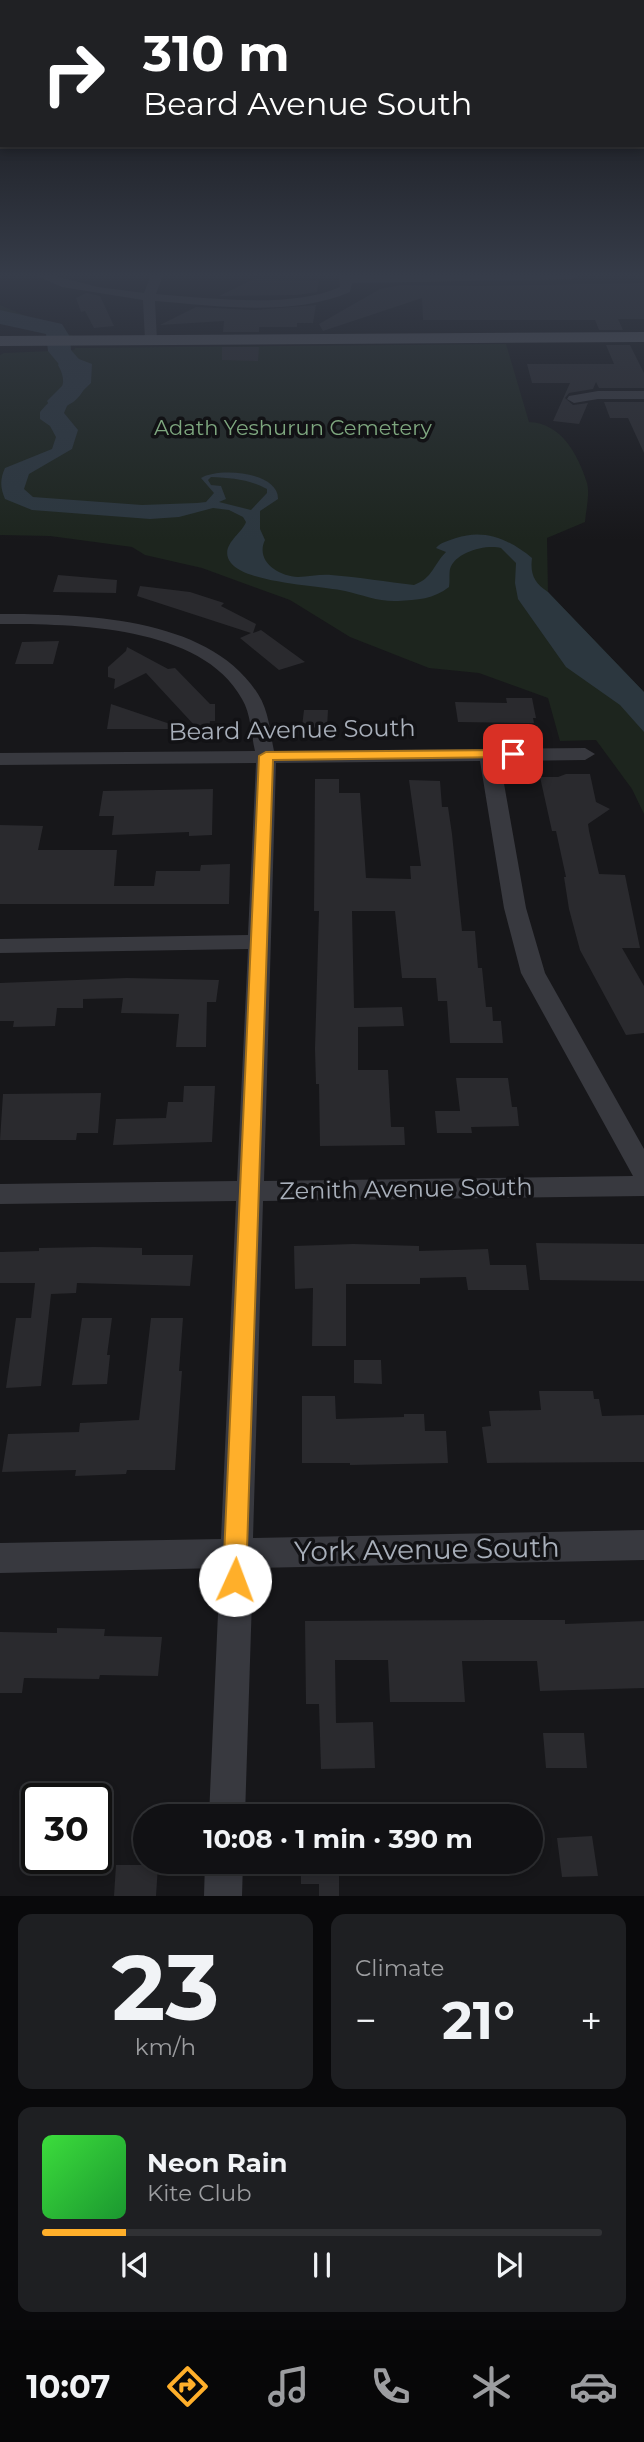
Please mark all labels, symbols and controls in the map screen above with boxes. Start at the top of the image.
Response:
text: 310 m [143,24,290,83]
icon: right [28,28,119,119]
text: Beard Avenue South [143,84,472,123]
park label: Adath Yeshurun Cemetery [154,415,433,440]
street label: Beard Avenue South [168,713,416,746]
pin [483,724,543,784]
icon: arrive [494,735,532,773]
street label: Zenith Avenue South [279,1172,533,1205]
street label: York Avenue South [294,1530,560,1568]
position arrow [198,1543,272,1617]
speed limit sign: 30 [21,1783,112,1874]
text: 10:08 · 1 min · 390 m [203,1823,473,1855]
text: 23 [112,1932,219,2043]
text: Climate [355,1954,444,1982]
text: 21° [442,1989,515,2052]
text: − [355,1997,377,2044]
text: + [580,1997,602,2044]
text: km/h [135,2033,196,2061]
text: Neon Rain [147,2147,288,2179]
text: Kite Club [147,2179,252,2207]
icon: previous [116,2246,154,2284]
icon: pause [303,2246,341,2284]
icon: next [490,2246,528,2284]
icon: directions [163,2362,212,2411]
icon: music [264,2362,313,2411]
icon: phone [366,2362,415,2411]
icon: climate [467,2362,516,2411]
icon: car [569,2362,618,2411]
text: 10:07 [26,2367,110,2406]

